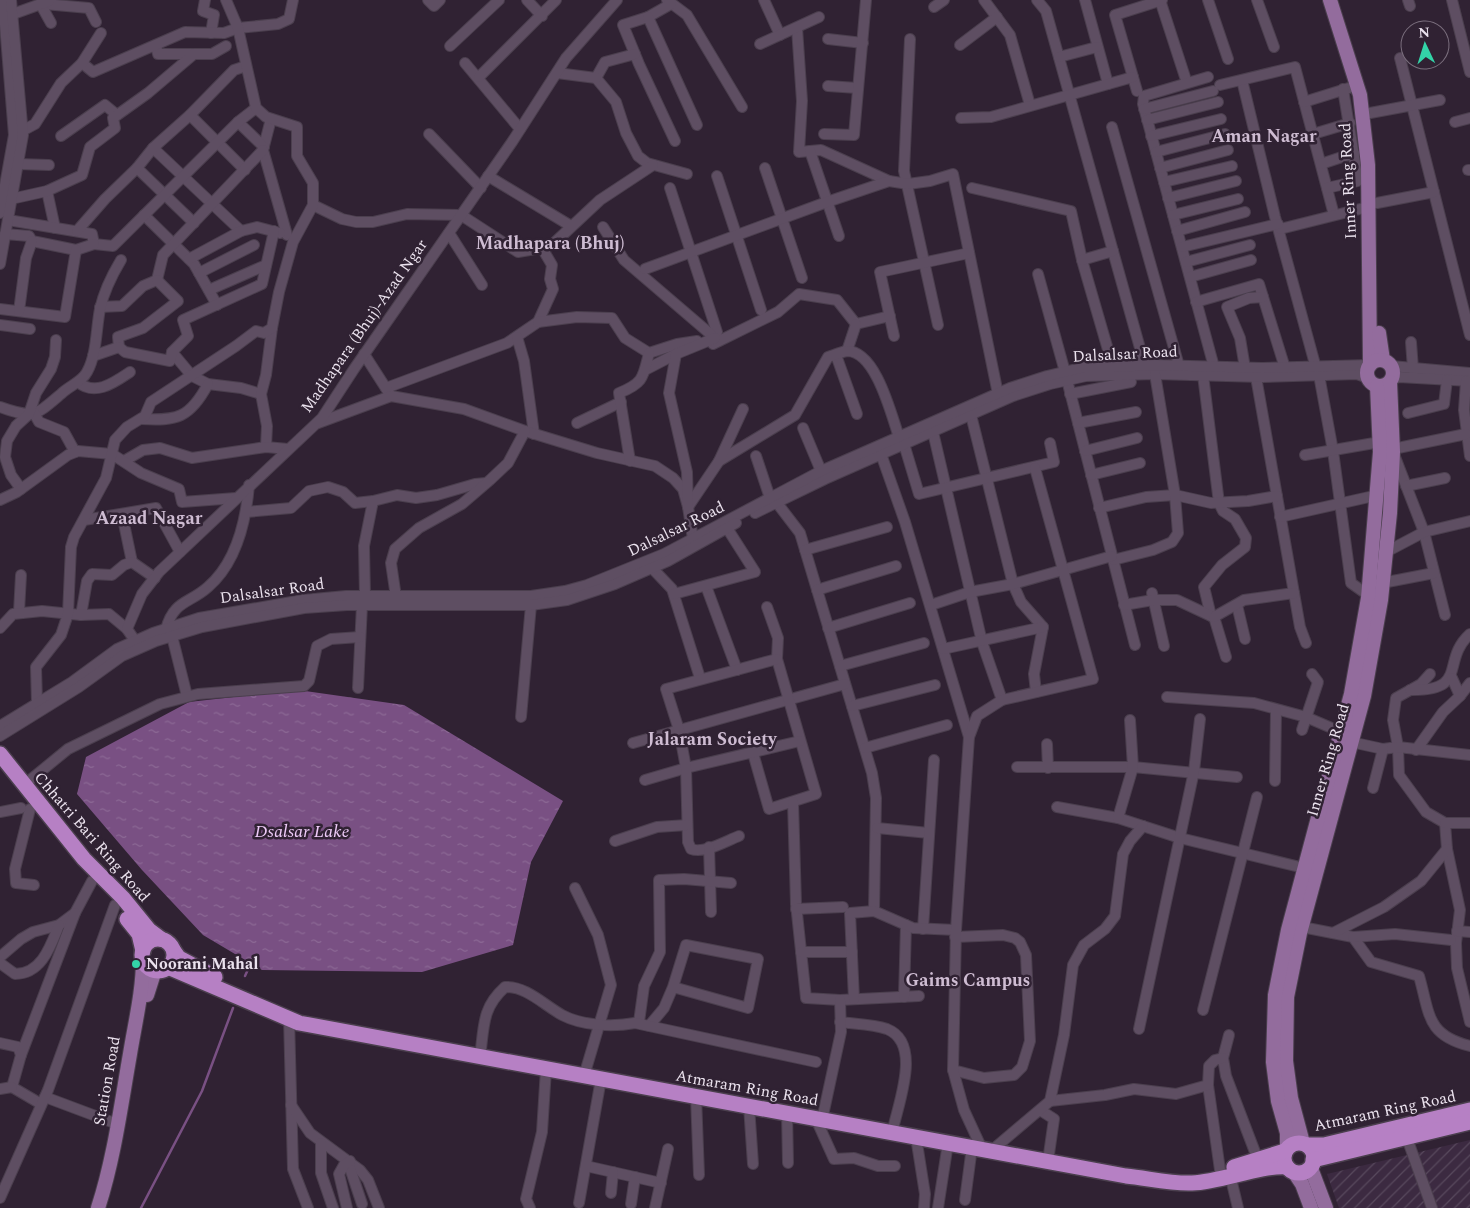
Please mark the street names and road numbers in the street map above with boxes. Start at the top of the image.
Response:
street label: Inner Ring Road [1333,122,1363,240]
street label: Madhapara (Bhuj)-Azad Ngar [295,234,433,418]
street label: Dalsalsar Road [1072,339,1178,369]
street label: Dalsalsar Road [623,495,729,563]
street label: Dalsalsar Road [218,572,326,610]
street label: Inner Ring Road [1300,701,1356,819]
street label: Chhatri Bari Ring Road [28,766,156,908]
street label: Station Road [87,1034,127,1128]
street label: Atmaram Ring Road [674,1064,820,1112]
street label: Atmaram Ring Road [1312,1084,1458,1138]

